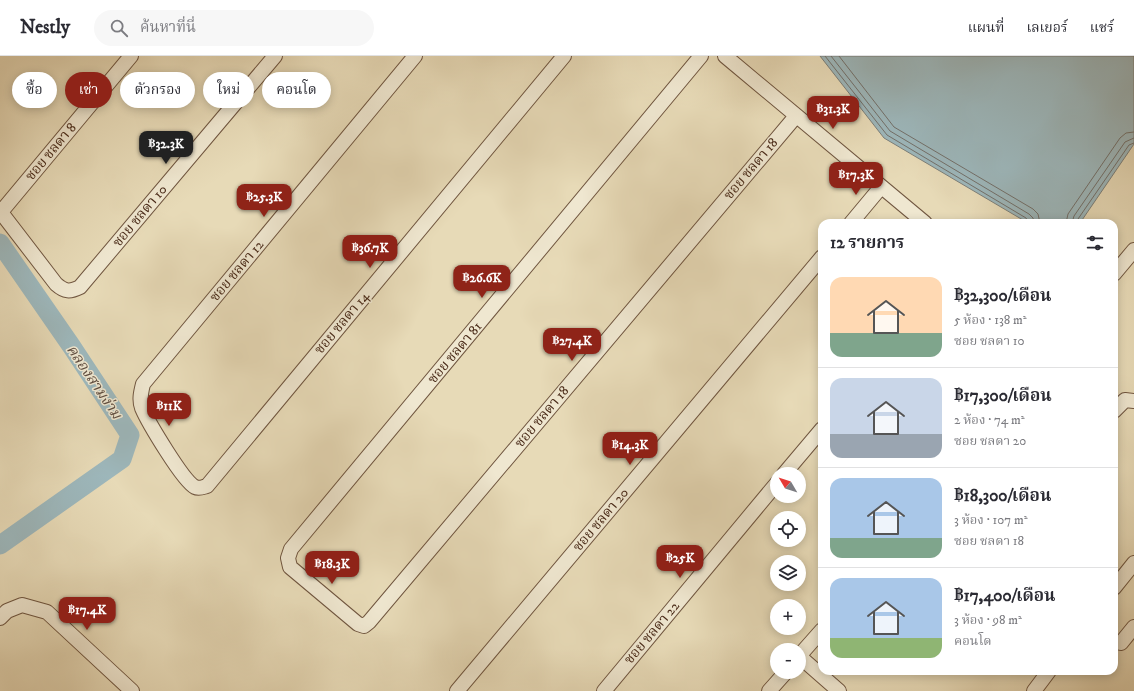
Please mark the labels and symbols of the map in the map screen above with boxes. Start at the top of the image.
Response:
pin: ฿31.3K [800,96,866,130]
street label: ซอย ชลดา 8 [21,119,81,185]
pin: ฿32.3K [133,131,199,165]
street label: ซอย ชลดา 18 [720,134,782,204]
pin: ฿17.3K [823,162,889,196]
street label: ซอย ชลดา 10 [109,181,171,251]
pin: ฿25.3K [231,184,297,218]
pin: ฿36.7K [337,235,403,269]
street label: ซอย ชลดา 12 [206,236,268,306]
pin: ฿26.6K [449,265,515,299]
street label: ซอย ชลดา 14 [310,287,374,358]
street label: ซอย ชลดา 81 [424,318,486,388]
pin: ฿27.4K [539,328,605,362]
water label: คลองสามง่าม [62,341,127,424]
street label: ซอย ชลดา 18 [511,382,573,452]
pin: ฿11K [145,393,193,427]
pin: ฿14.3K [597,432,663,466]
north arrow [770,467,806,503]
street label: ซอย ชลดา 20 [569,484,633,556]
pin: ฿25K [656,545,704,579]
pin: ฿18.3K [299,551,365,585]
pin: ฿17.4K [54,597,120,631]
street label: ซอย ชลดา 22 [620,598,684,668]

